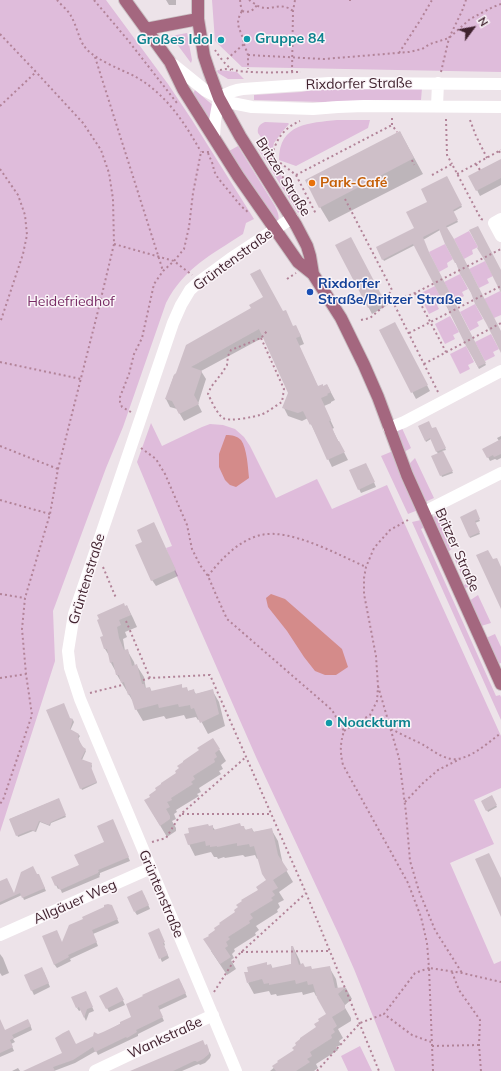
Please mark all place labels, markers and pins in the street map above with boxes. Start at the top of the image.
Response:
place label: Gruppe 84 [255,31,325,47]
place label: Großes Idol [136,32,213,48]
marker: Gruppe 84 [242,34,252,44]
marker: Großes Idol [216,35,226,45]
place label: Park-Café [320,175,387,191]
marker: Park-Café [307,178,317,188]
place label: Rixdorfer Straße/Britzer Straße [318,276,462,308]
marker: Rixdorfer Straße/Britzer Straße [305,287,315,297]
place label: Noackturm [337,715,411,731]
marker: Noackturm [324,718,334,728]

